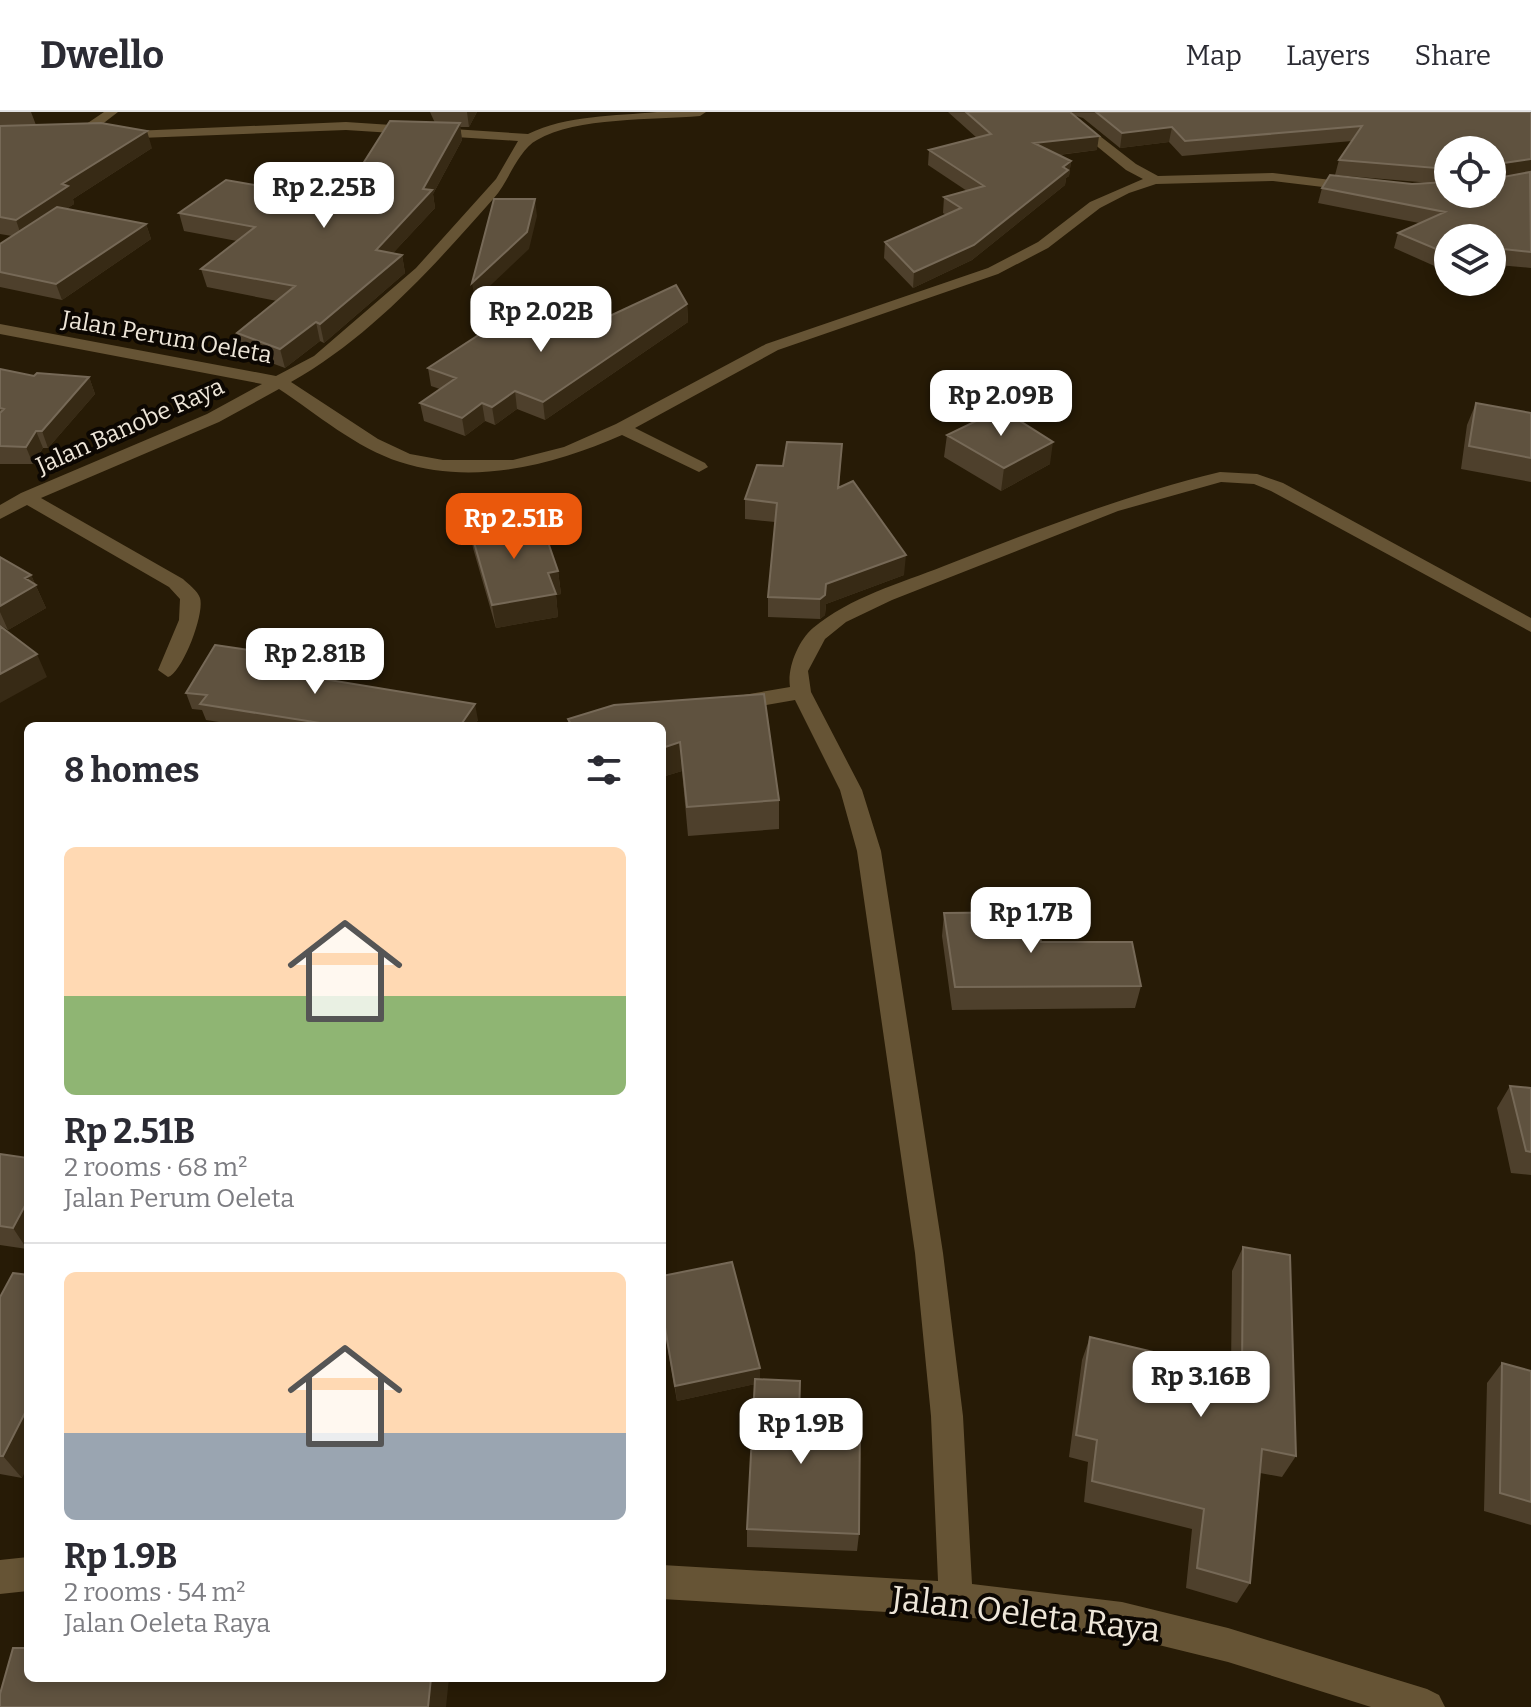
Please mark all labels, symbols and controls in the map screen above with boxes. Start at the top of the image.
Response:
text: Dwello [40,32,164,78]
text: Map [1185,39,1242,72]
text: Layers [1286,39,1370,72]
text: Share [1414,39,1491,72]
map controls [1434,136,1506,296]
button: locate [1434,136,1506,208]
pin: Rp 2.25B [241,162,407,230]
text: Rp 2.25B [272,172,376,203]
button: layers [1434,224,1506,296]
pin: Rp 2.02B [458,286,624,354]
text: Rp 2.02B [488,296,594,327]
street label: Jalan Perum Oeleta [59,305,274,369]
pin: Rp 2.09B [918,370,1084,438]
street label: Jalan Banobe Raya [31,372,228,480]
text: Rp 2.09B [948,380,1054,411]
pin: Rp 2.51B [431,493,597,561]
text: Rp 2.51B [464,503,564,534]
pin: Rp 2.81B [232,628,398,696]
text: Rp 2.81B [264,638,366,669]
icon: filters [582,748,626,792]
text: 8 homes [64,750,200,791]
pin: Rp 1.7B [957,887,1105,955]
text: Rp 1.7B [989,897,1073,928]
icon: home [273,899,417,1043]
text: Rp 2.51B [64,1111,195,1152]
text: 2 rooms · 68 m² [64,1152,247,1183]
text: Jalan Perum Oeleta [64,1183,295,1214]
icon: home [273,1324,417,1468]
pin: Rp 3.16B [1118,1351,1284,1419]
text: Rp 3.16B [1151,1361,1251,1392]
pin: Rp 1.9B [727,1398,875,1466]
text: Rp 1.9B [758,1408,844,1439]
text: Rp 1.9B [64,1536,178,1577]
text: 2 rooms · 54 m² [64,1577,246,1608]
street label: Jalan Oeleta Raya [888,1577,1163,1651]
text: Jalan Oeleta Raya [64,1608,271,1639]

